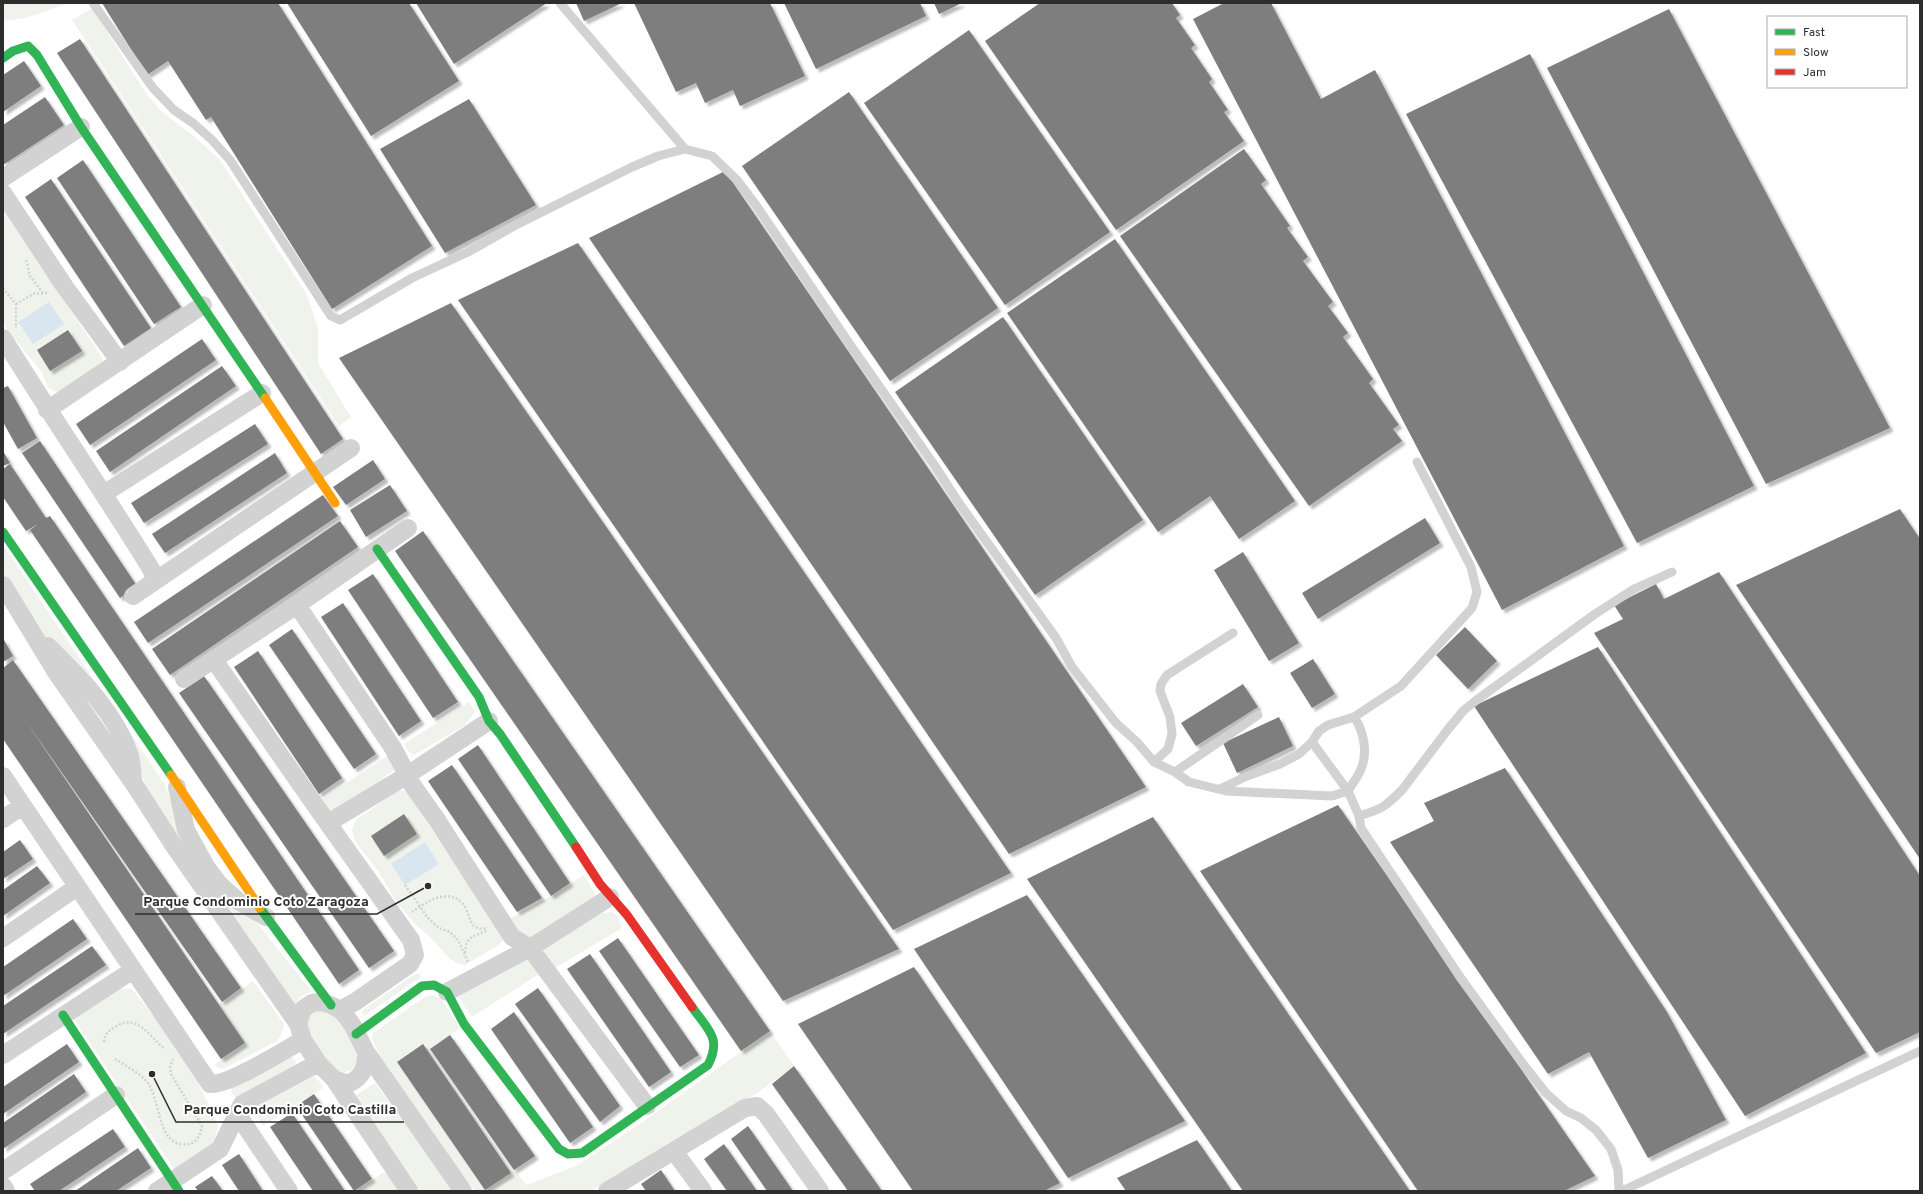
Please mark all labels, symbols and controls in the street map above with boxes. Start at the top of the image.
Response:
legend [1767,16,1907,88]
text: Fast [1803,25,1825,41]
text: Slow [1803,45,1829,61]
text: Jam [1803,65,1826,81]
callout: Parque Condominio Coto Zaragoza [135,888,377,914]
text: Parque Condominio Coto Zaragoza [143,894,369,911]
callout: Parque Condominio Coto Castilla [176,1096,404,1122]
text: Parque Condominio Coto Castilla [184,1102,396,1119]

